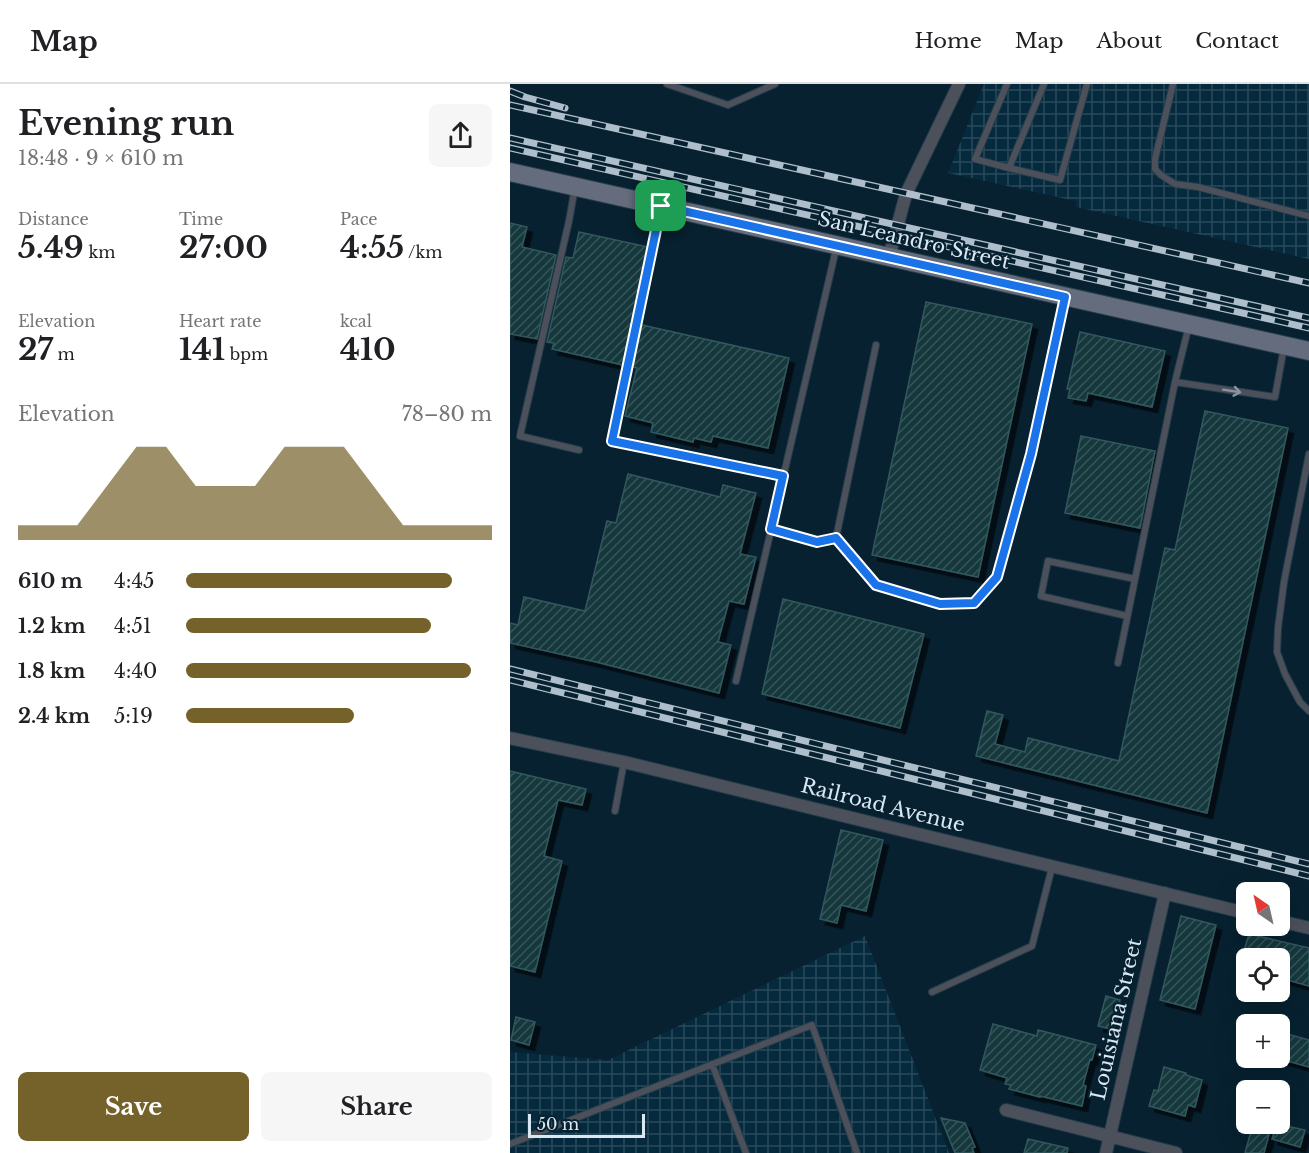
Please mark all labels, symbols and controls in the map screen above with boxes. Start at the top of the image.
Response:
text: Map [30,24,98,59]
text: Home [915,28,982,54]
text: Map [1015,28,1063,54]
text: About [1096,28,1162,54]
text: Contact [1195,28,1279,54]
text: Evening run [18,103,234,144]
button: share [429,104,492,167]
text: 18:48 · 9 × 610 m [18,146,184,170]
pin [635,180,686,231]
icon: arrive [644,189,677,222]
street label: San Leandro Street [816,206,1013,274]
text: Distance [18,209,89,229]
text: Time [179,209,223,229]
text: Pace [340,209,377,229]
text: 5.49 [18,229,84,266]
text: 27:00 [179,229,268,266]
text: 4:55 [340,229,404,266]
text: km [84,242,115,262]
text: /km [404,242,442,262]
text: Elevation [18,311,95,331]
text: Heart rate [179,311,261,331]
text: kcal [340,311,372,331]
text: 27 [18,331,53,368]
text: 141 [179,331,225,368]
text: 410 [340,331,396,368]
text: m [53,344,75,364]
text: bpm [225,344,268,364]
one-way arrow [1222,385,1242,396]
text: Elevation [18,402,115,426]
text: 78–80 m [402,402,492,426]
text: 610 m [18,569,83,593]
text: 4:45 [114,569,154,593]
text: 1.2 km [18,614,86,638]
text: 4:51 [114,614,152,638]
text: 1.8 km [18,659,85,683]
text: 4:40 [114,659,157,683]
text: 2.4 km [18,704,90,728]
text: 5:19 [114,704,153,728]
street label: Railroad Avenue [798,773,968,837]
north arrow [1236,882,1290,936]
map controls [1236,882,1290,1134]
street label: Louisiana Street [1086,935,1146,1102]
button: locate [1236,948,1290,1002]
button: + [1236,1014,1290,1068]
button: Save [18,1072,249,1141]
button: Share [261,1072,492,1141]
button: − [1236,1080,1290,1134]
scale bar [528,1111,645,1138]
text: 50 m [537,1114,579,1134]

